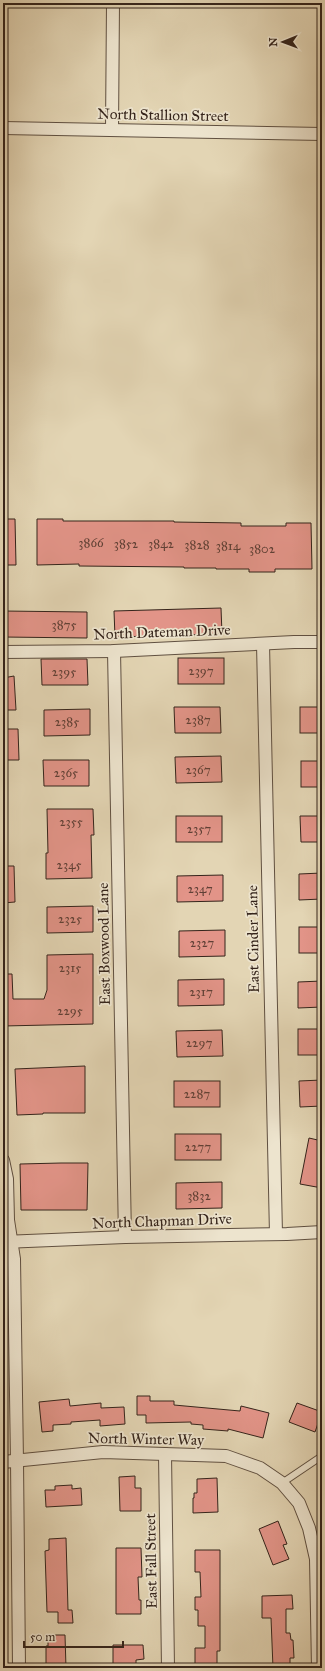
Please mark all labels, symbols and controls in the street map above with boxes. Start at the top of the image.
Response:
north arrow [263,22,303,62]
text: N [267,37,280,47]
street label: North Stallion Street [97,105,229,125]
house number: 3866 [78,535,104,551]
house number: 3852 [114,536,139,552]
house number: 3842 [148,536,174,552]
house number: 3828 [184,537,210,553]
house number: 3814 [216,538,241,554]
house number: 3802 [249,541,276,557]
house number: 3875 [51,617,77,633]
street label: North Dateman Drive [93,621,231,643]
house number: 2397 [188,663,214,679]
house number: 2395 [52,664,76,680]
house number: 2387 [185,712,211,728]
house number: 2385 [55,714,79,730]
house number: 2367 [185,762,211,778]
house number: 2365 [54,765,78,781]
house number: 2355 [59,814,83,830]
house number: 2357 [187,821,211,837]
house number: 2345 [57,857,81,873]
house number: 2347 [187,881,213,897]
street label: East Boxwood Lane [94,882,114,1006]
street label: East Cinder Lane [243,885,263,993]
house number: 2325 [58,911,82,927]
house number: 2327 [190,935,214,951]
house number: 2315 [59,960,81,976]
house number: 2317 [189,984,213,1000]
house number: 2295 [57,1003,83,1019]
house number: 2297 [186,1035,212,1051]
house number: 2287 [184,1086,210,1102]
house number: 2277 [185,1139,211,1155]
house number: 3832 [187,1188,211,1204]
street label: North Chapman Drive [92,1210,232,1232]
street label: North Winter Way [88,1429,205,1449]
street label: East Fall Street [141,1512,161,1609]
scale bar [24,1623,123,1649]
text: 50 m [30,1630,55,1644]

